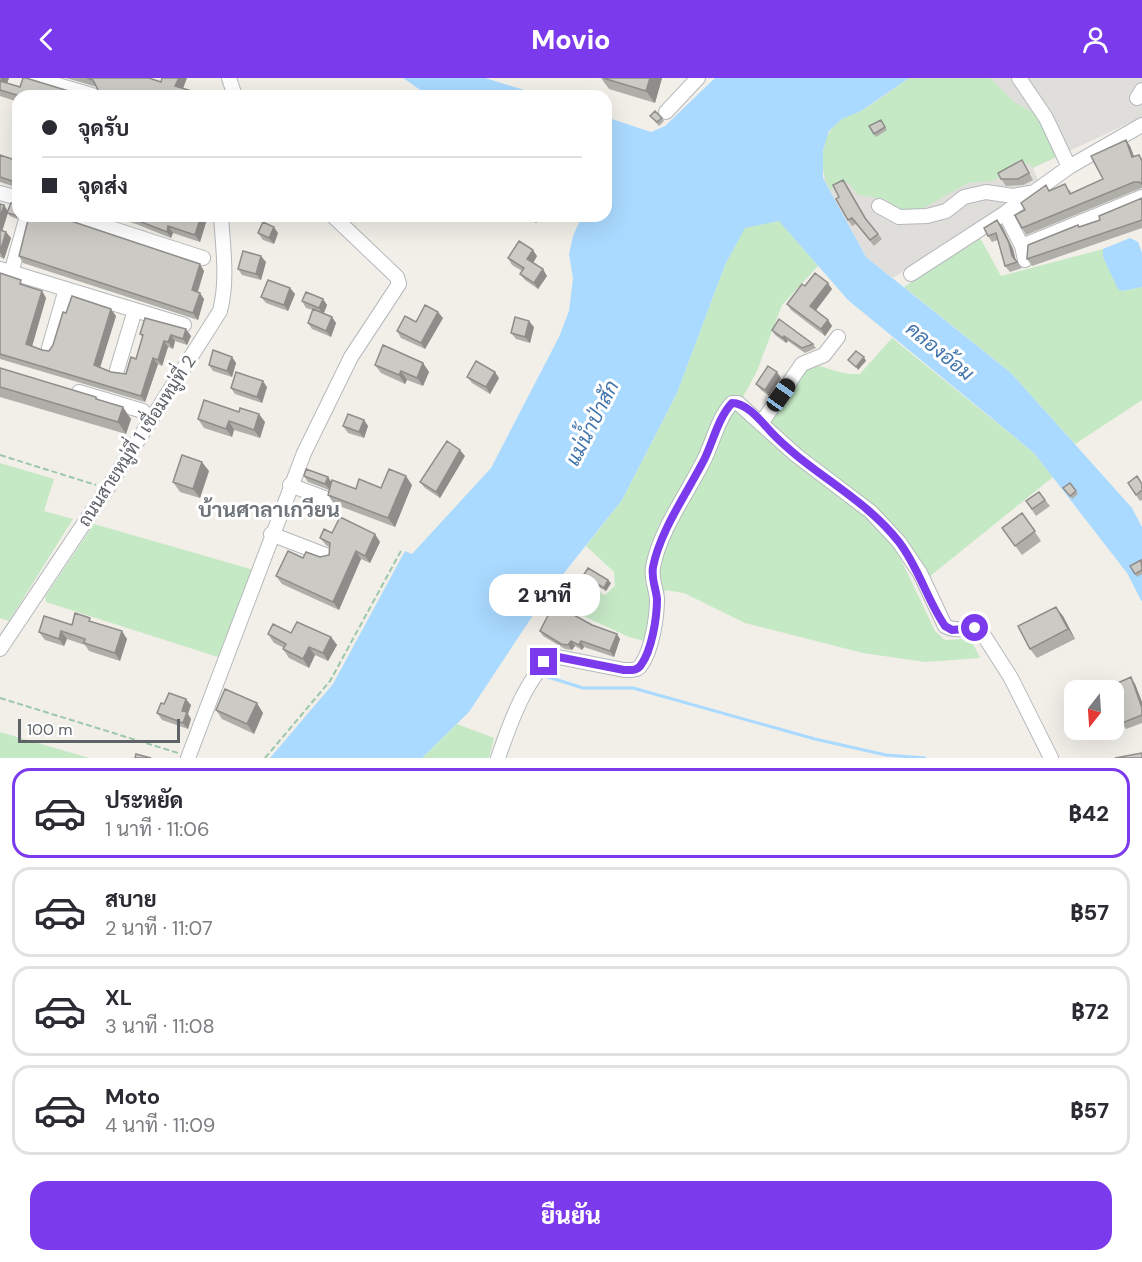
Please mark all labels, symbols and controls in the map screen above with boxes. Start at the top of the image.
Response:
text: Movio [531,22,611,57]
icon: back [30,23,63,56]
icon: person [1079,23,1112,56]
text: จุดรับ [78,114,129,143]
text: จุดส่ง [78,172,128,201]
water label: คลองอ้อม [901,316,979,386]
street label: ถนนสายหมู่ที่ 1 เชื่อมหมู่ที่ 2 [69,348,202,532]
water label: แม่น้ำป่าสัก [555,374,625,470]
car [763,375,799,415]
district label: บ้านศาลาเกวียน [198,496,340,524]
callout: 2 นาที [488,575,600,617]
text: 2 นาที [518,582,571,608]
route start [961,614,988,641]
route end [530,648,557,675]
north arrow [1064,680,1124,740]
map controls [1064,680,1124,740]
scale bar [18,716,180,744]
text: 100 m [27,719,72,740]
icon: car [33,786,87,840]
text: ประหยัด [105,786,183,815]
text: ฿42 [1068,799,1109,828]
text: 1 นาที · 11:06 [105,816,210,842]
icon: car [33,885,87,939]
text: สบาย [105,885,157,914]
text: ฿57 [1070,898,1109,927]
text: 2 นาที · 11:07 [105,915,213,941]
text: XL [105,983,132,1012]
icon: car [33,984,87,1038]
text: ฿72 [1071,997,1109,1026]
text: 3 นาที · 11:08 [105,1013,215,1039]
text: Moto [105,1082,160,1111]
icon: car [33,1083,87,1137]
text: ฿57 [1070,1096,1109,1125]
text: 4 นาที · 11:09 [105,1112,215,1138]
button: ยืนยัน [30,1181,1112,1250]

